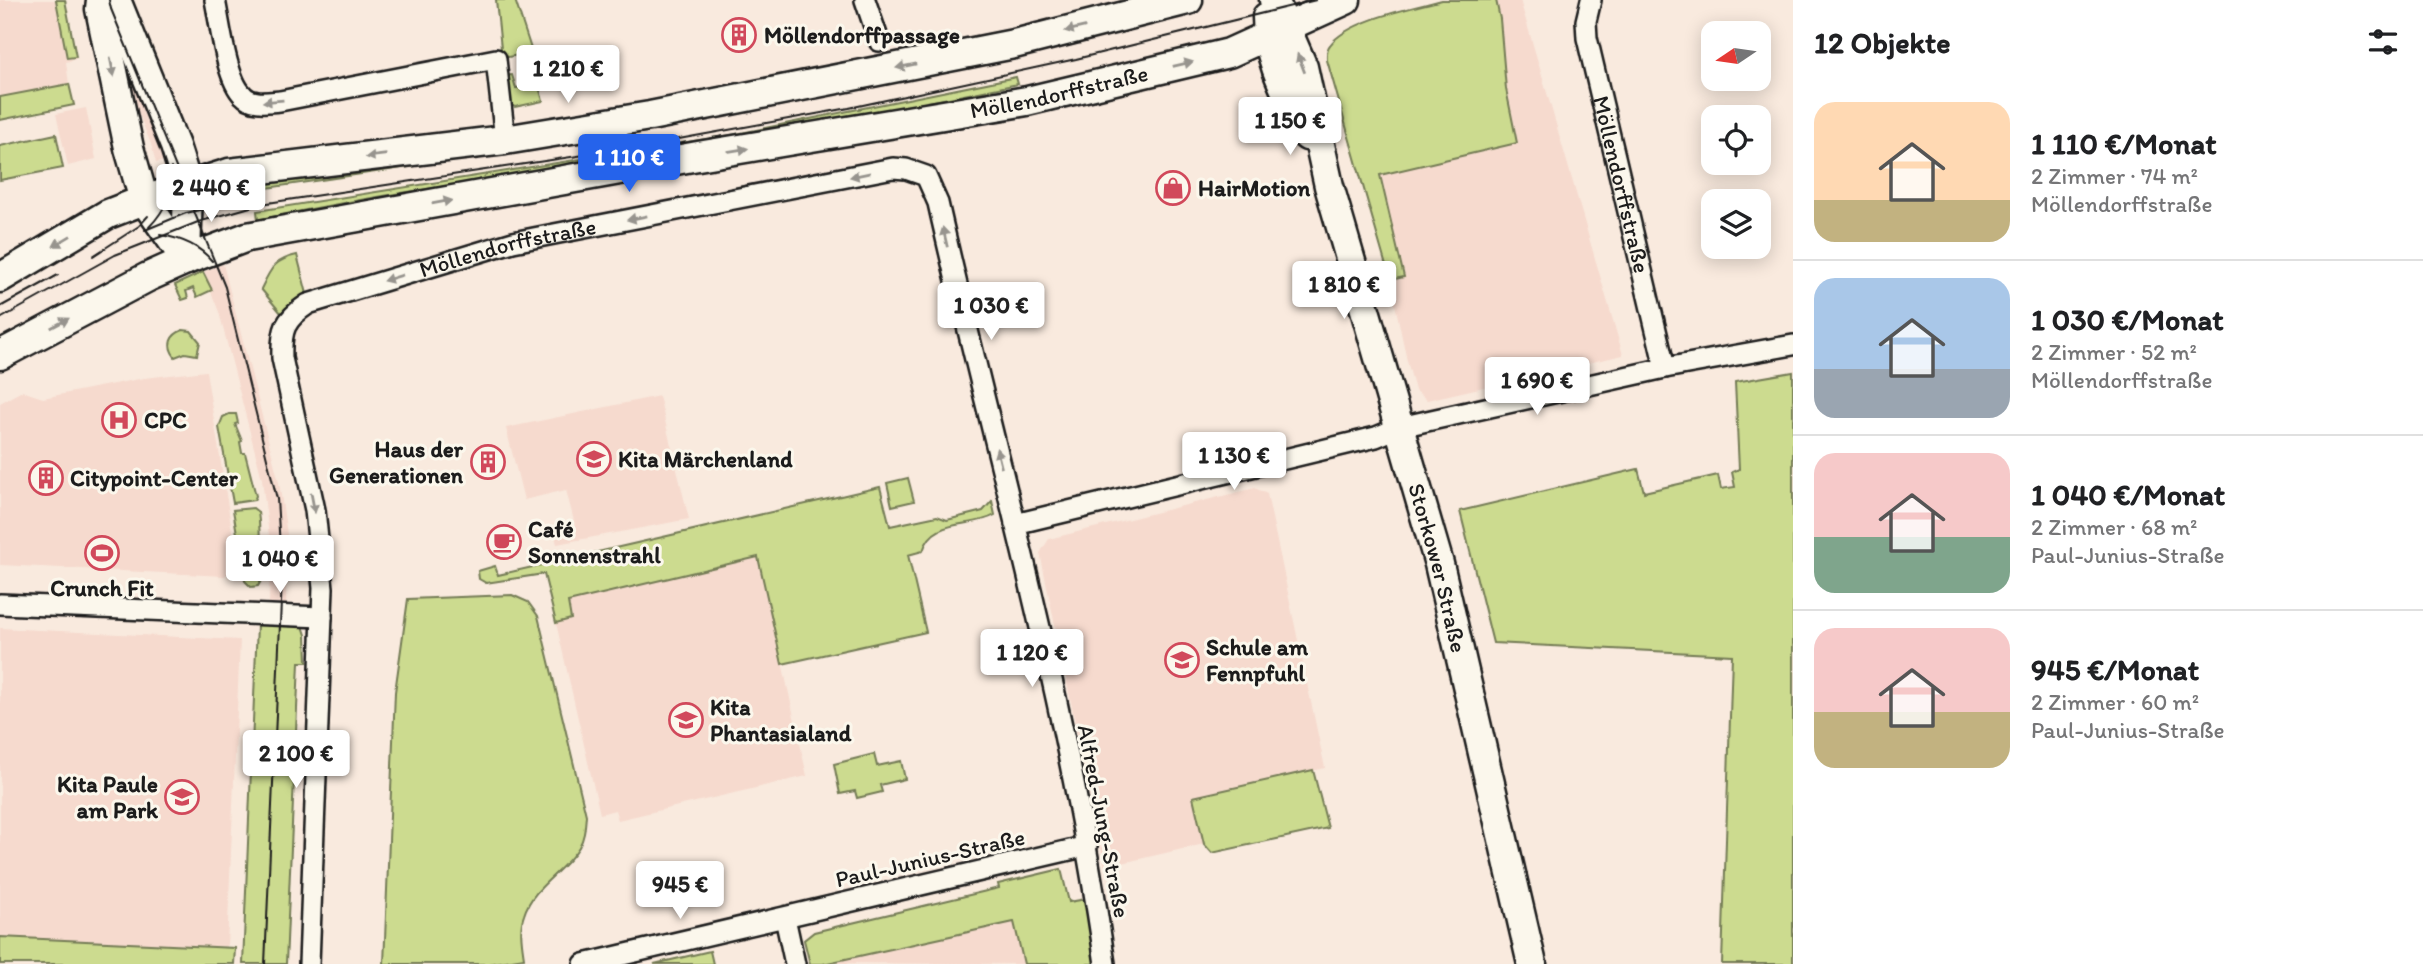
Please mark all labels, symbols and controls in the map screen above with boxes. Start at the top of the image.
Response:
building icon: Möllendorffpassage [720,16,758,54]
place label: Möllendorffpassage [764,21,960,49]
north arrow [1701,21,1771,91]
map controls [1701,21,1771,259]
icon: filters [2364,23,2402,61]
one-way arrow [1064,24,1086,35]
text: 12 Objekte [1814,24,1951,61]
pin: 1 210 € [503,46,633,105]
one-way arrow [1295,52,1306,73]
text: 1 210 € [532,54,604,82]
one-way arrow [106,56,117,78]
one-way arrow [1172,58,1194,69]
street label: Möllendorffstraße [968,59,1151,124]
one-way arrow [895,60,917,71]
street label: Möllendorffstraße [1587,93,1656,276]
one-way arrow [262,96,284,107]
pin: 1 150 € [1225,97,1355,157]
button: locate [1701,105,1771,175]
text: 1 150 € [1254,106,1326,134]
text: 1 110 €/Monat [2031,125,2216,162]
icon: home [1870,130,1954,214]
pin: 1 110 € [564,134,694,194]
text: 1 110 € [594,143,664,171]
one-way arrow [727,144,749,155]
one-way arrow [365,151,387,162]
text: 2 Zimmer · 74 m² [2031,162,2198,190]
pin: 2 440 € [146,164,276,224]
one-way arrow [849,169,871,180]
shop icon: HairMotion [1154,169,1192,207]
text: 2 440 € [172,173,250,201]
place label: HairMotion [1198,174,1311,202]
button: layers [1701,189,1771,259]
text: Möllendorffstraße [2031,190,2212,218]
one-way arrow [431,196,453,207]
street label: Möllendorffstraße [416,212,598,284]
one-way arrow [626,212,648,223]
one-way arrow [940,226,951,248]
one-way arrow [52,235,71,248]
pin: 1 810 € [1279,262,1409,321]
text: 1 810 € [1308,270,1380,298]
one-way arrow [382,274,403,284]
pin: 1 030 € [926,282,1056,342]
text: 1 030 € [953,291,1029,319]
text: 1 030 €/Monat [2031,301,2223,338]
icon: home [1870,306,1954,390]
one-way arrow [51,317,70,329]
text: 2 Zimmer · 52 m² [2031,338,2197,366]
pin: 1 690 € [1472,358,1602,417]
text: 1 690 € [1501,366,1573,394]
text: Möllendorffstraße [2031,366,2212,394]
hospital icon: CPC [100,401,138,439]
place label: CPC [144,406,187,434]
pin: 1 130 € [1169,433,1299,492]
place label: Haus der Generationen [329,435,464,489]
school or university icon: Kita Märchenland [575,440,613,478]
text: 1 130 € [1198,441,1270,469]
building icon: Haus der Generationen [469,443,507,481]
place label: Kita Märchenland [618,445,793,473]
one-way arrow [993,447,1004,469]
building icon: Citypoint-Center [27,459,65,497]
place label: Citypoint-Center [70,464,238,492]
text: 1 040 €/Monat [2031,476,2225,513]
street label: Storkower Straße [1402,480,1473,655]
icon: home [1870,481,1954,565]
one-way arrow [308,492,319,514]
text: 2 Zimmer · 68 m² [2031,513,2198,541]
place label: Café Sonnenstrahl [528,515,661,569]
cafe icon: Café Sonnenstrahl [485,523,523,561]
sports icon: Crunch Fit [83,534,121,572]
pin: 1 040 € [215,536,345,595]
text: Paul-Junius-Straße [2031,541,2225,569]
text: 1 040 € [242,544,318,572]
place label: Crunch Fit [50,574,154,602]
pin: 1 120 € [967,630,1097,689]
place label: Schule am Fennpfuhl [1206,633,1309,687]
text: 1 120 € [996,638,1068,666]
school or university icon: Schule am Fennpfuhl [1163,641,1201,679]
text: 945 €/Monat [2031,651,2199,688]
icon: home [1870,656,1954,740]
text: 2 Zimmer · 60 m² [2031,688,2199,716]
place label: Kita Phantasialand [710,693,852,747]
school or university icon: Kita Phantasialand [667,701,705,739]
text: Paul-Junius-Straße [2031,716,2225,744]
street label: Alfred-Jung-Straße [1072,722,1136,920]
pin: 2 100 € [231,730,361,790]
text: 2 100 € [259,739,333,767]
place label: Kita Paule am Park [57,770,159,824]
school or university icon: Kita Paule am Park [163,778,201,816]
street label: Paul-Junius-Straße [833,823,1027,893]
pin: 945 € [631,862,729,921]
text: 945 € [652,870,708,898]

